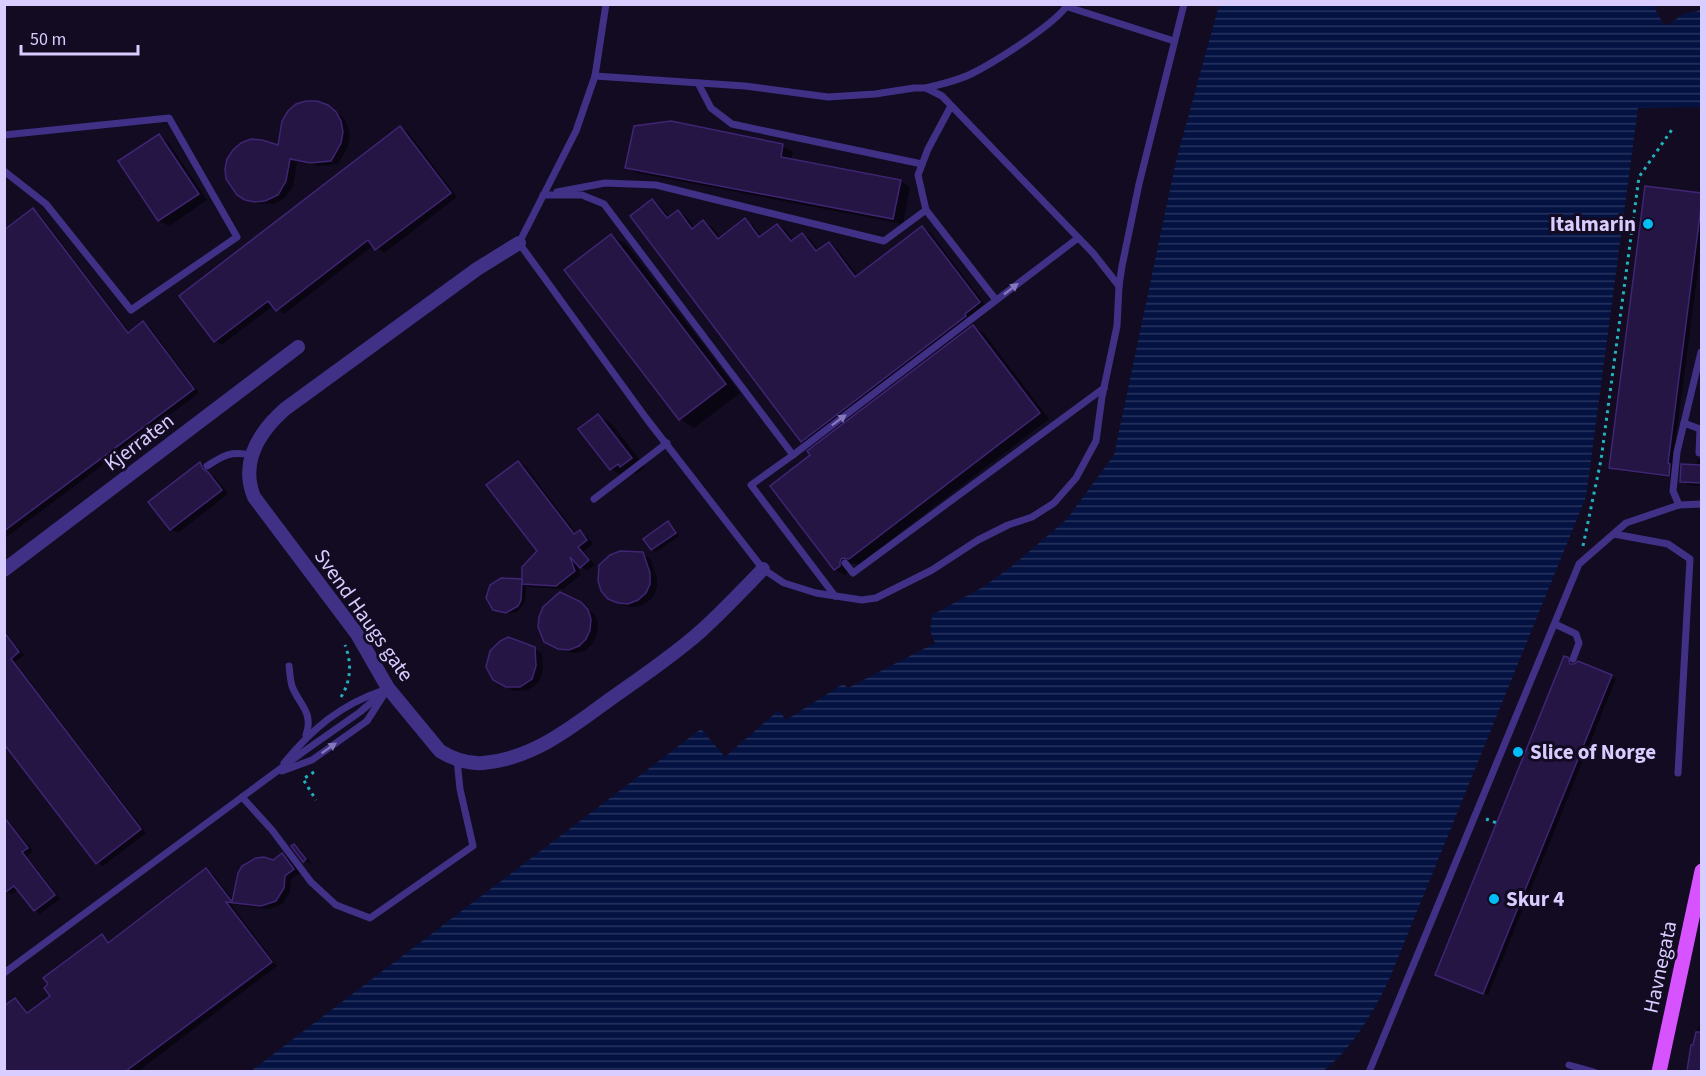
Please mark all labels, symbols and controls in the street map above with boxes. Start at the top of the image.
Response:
scale bar [21,18,138,56]
text: 50 m [30,27,66,52]
place label: Italmarin [1550,209,1636,239]
marker: Italmarin [1641,217,1655,231]
one-way arrow [1003,283,1019,295]
street label: Kjerraten [98,406,180,478]
one-way arrow [831,414,847,426]
street label: Svend Haugs gate [307,543,421,687]
place label: Slice of Norge [1530,737,1656,767]
one-way arrow [321,743,337,754]
marker: Slice of Norge [1511,745,1525,759]
place label: Skur 4 [1506,884,1564,914]
marker: Skur 4 [1487,892,1501,906]
street label: Havnegata [1636,918,1684,1016]

